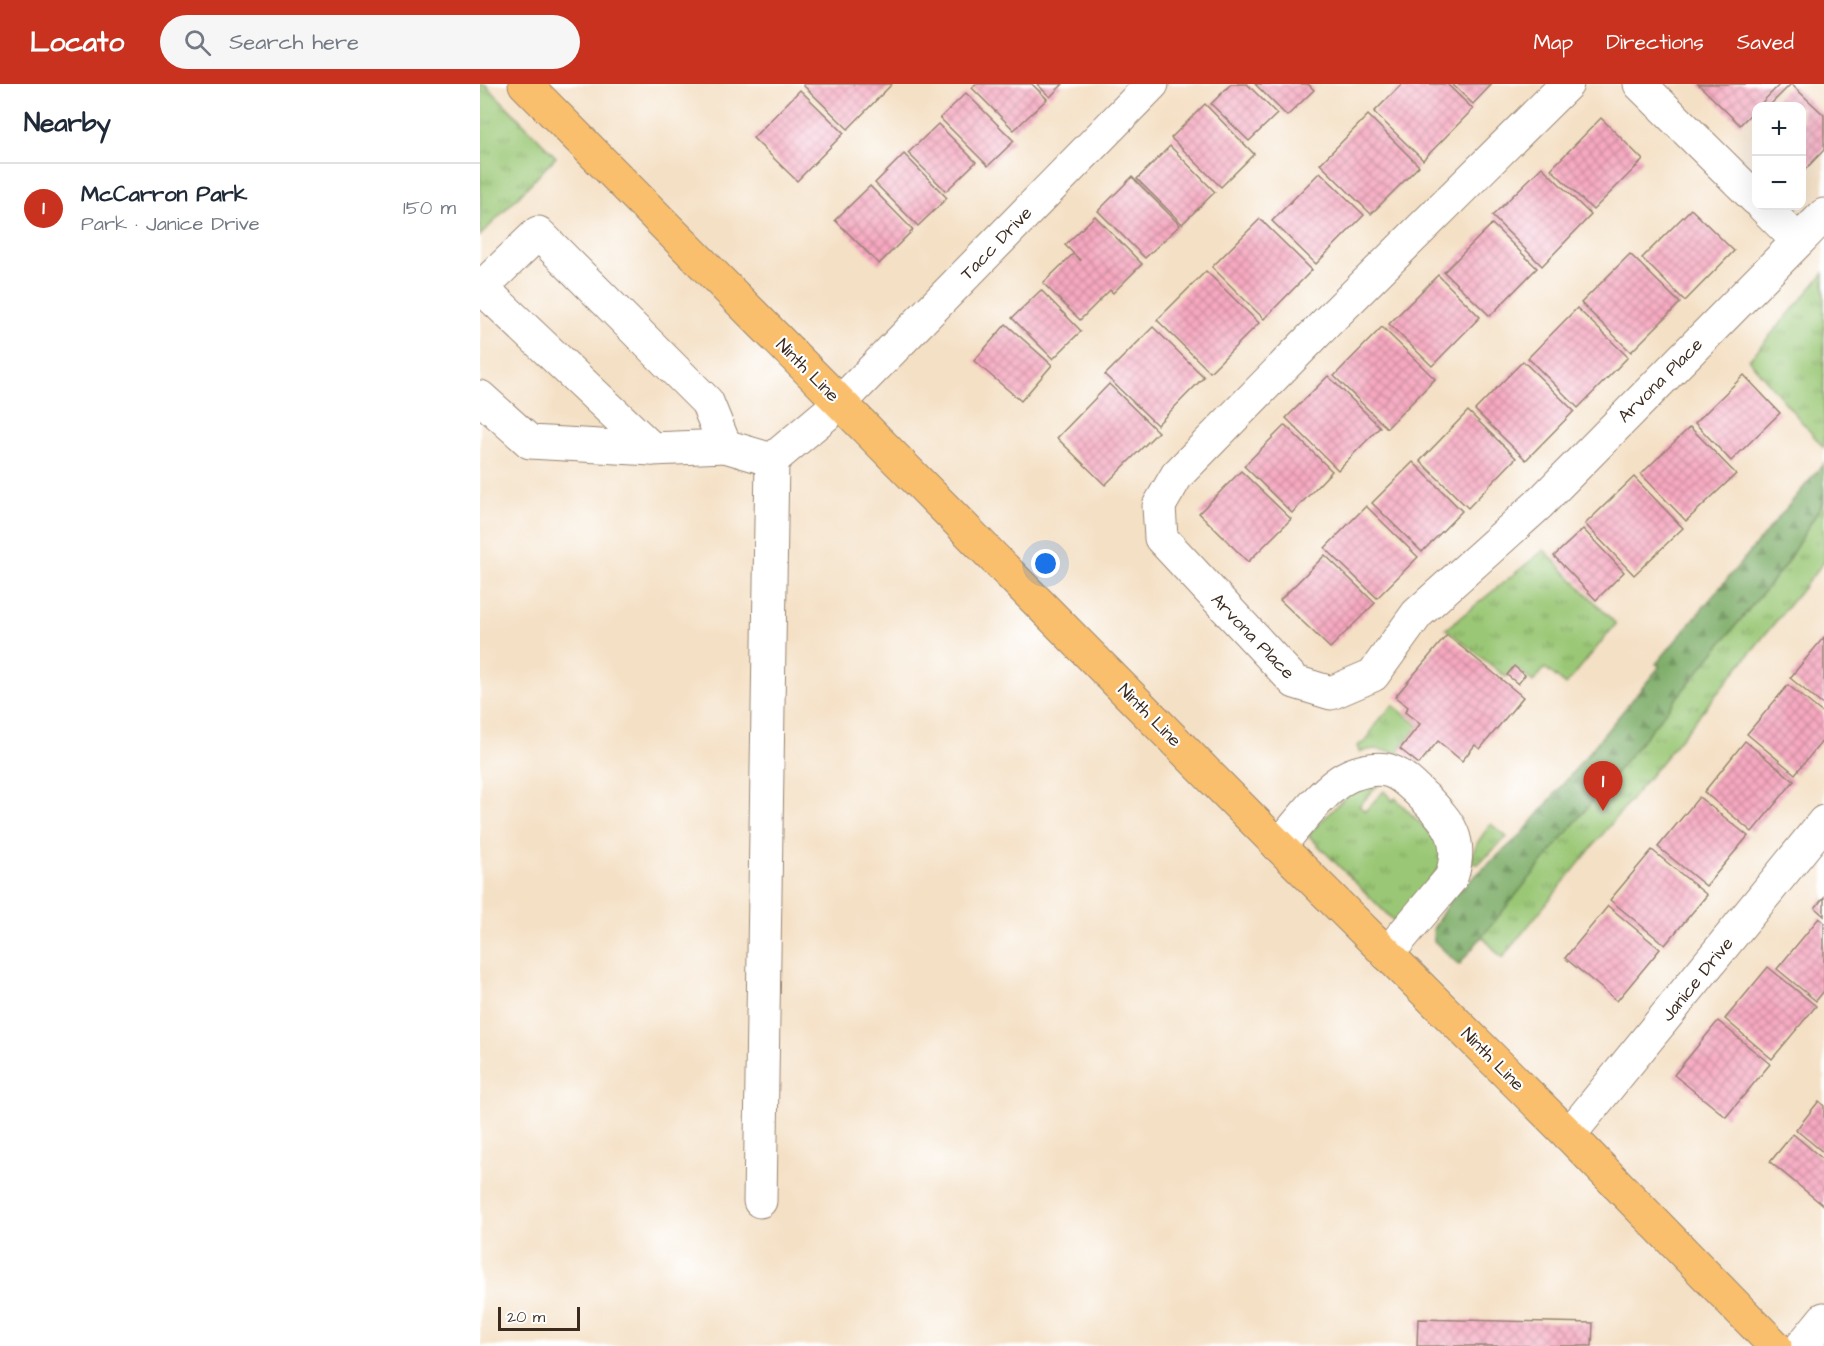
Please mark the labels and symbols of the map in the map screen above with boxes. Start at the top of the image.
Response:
street label: Tacc Drive [955,201,1038,286]
street label: Arvona Place [1612,332,1709,428]
street label: Ninth Line [770,333,845,408]
your location [1031,549,1060,578]
street label: Arvona Place [1205,588,1300,685]
street label: Ninth Line [1112,678,1187,753]
pin: 1 [1584,762,1622,811]
street label: Janice Drive [1656,932,1739,1027]
street label: Ninth Line [1455,1022,1530,1097]
scale bar [498,1304,580,1332]

